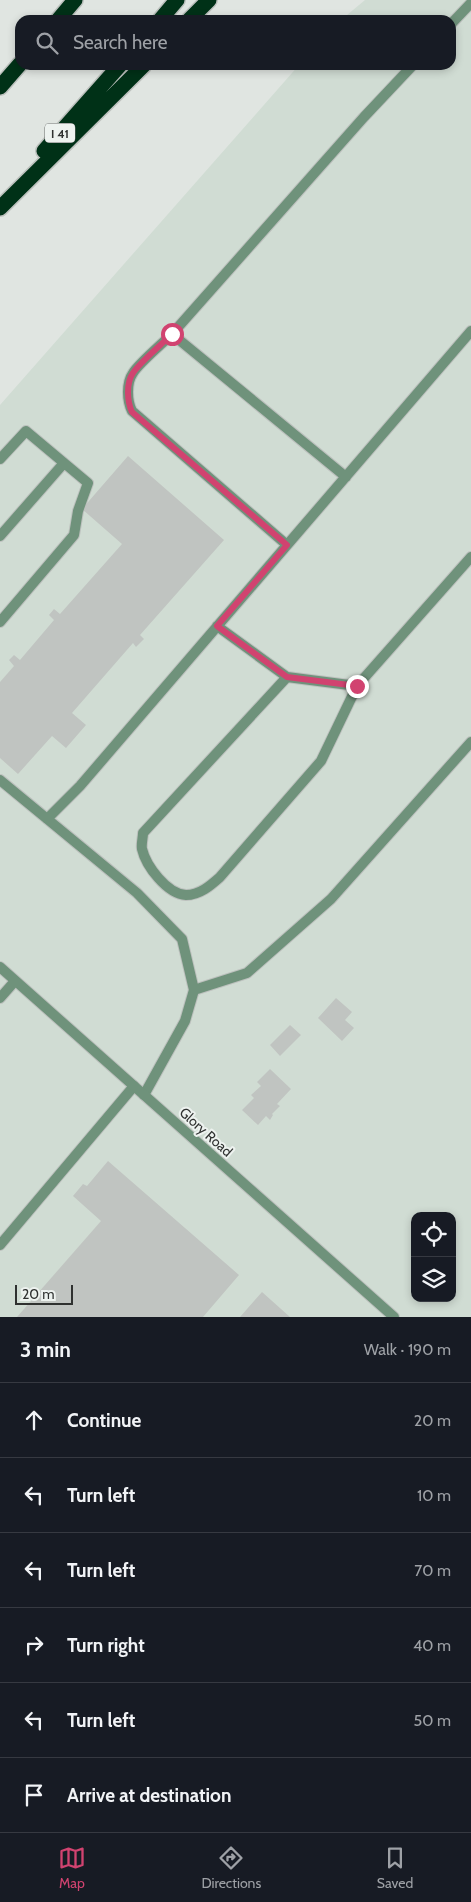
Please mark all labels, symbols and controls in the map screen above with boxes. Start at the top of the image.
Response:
search box [15,15,456,70]
icon: search [33,29,61,57]
text: Search here [73,31,167,54]
road number: I 41 [45,124,75,142]
route start [161,323,184,346]
route end [346,675,369,698]
street label: Glory Road [176,1103,236,1161]
map controls [411,1212,456,1302]
button: locate [411,1212,456,1257]
button: layers [411,1257,456,1302]
scale bar [15,1282,72,1305]
text: 20 m [22,1285,55,1303]
text: 3 min [20,1337,71,1362]
text: Walk · 190 m [364,1340,451,1359]
icon: ahead [20,1406,48,1434]
text: Continue [67,1409,141,1432]
text: 20 m [414,1411,451,1430]
icon: left [20,1481,48,1509]
text: Turn left [67,1484,135,1507]
text: 10 m [417,1486,451,1505]
icon: left [20,1556,48,1584]
text: Turn left [67,1559,135,1582]
text: 70 m [414,1561,451,1580]
icon: right [20,1631,48,1659]
text: Turn right [67,1634,145,1657]
text: 40 m [413,1636,451,1655]
icon: left [20,1706,48,1734]
text: Turn left [67,1709,135,1732]
text: 50 m [414,1711,451,1730]
icon: arrive [20,1781,48,1809]
text: Arrive at destination [67,1784,231,1807]
tab: Map [58,1844,86,1892]
tab: Directions [201,1844,261,1892]
tab: Saved [377,1844,413,1892]

